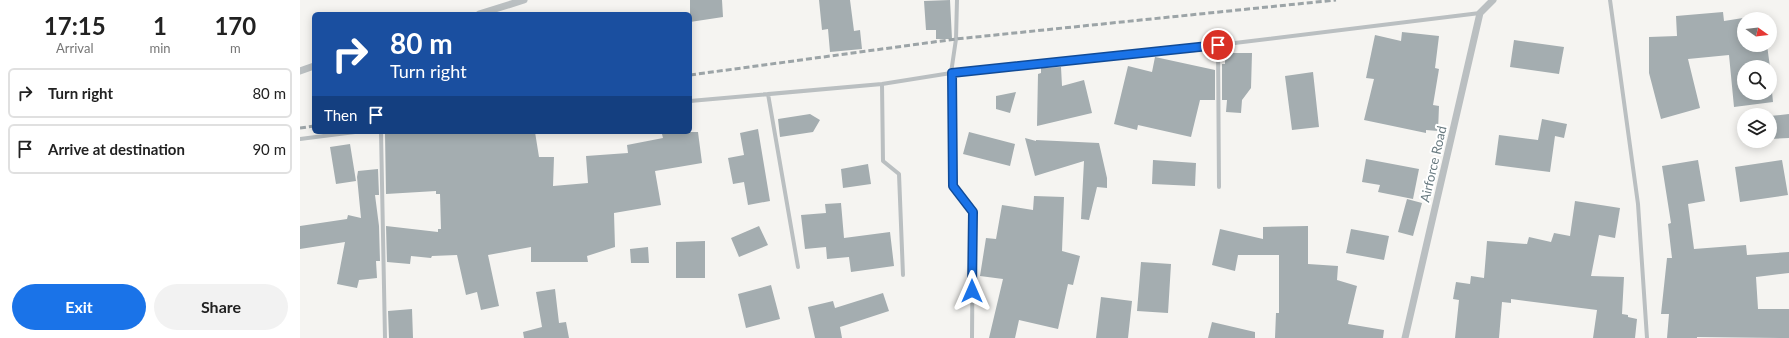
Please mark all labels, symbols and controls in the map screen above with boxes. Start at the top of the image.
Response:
text: 17:15 [44,11,106,40]
text: 1 [153,11,167,40]
text: 170 [214,11,256,40]
north arrow [1737,12,1777,52]
map controls [1737,12,1777,148]
text: 80 m [390,26,453,60]
icon: right [324,28,376,80]
pin [1201,28,1235,62]
icon: arrive [1207,34,1229,56]
text: Arrival [56,40,93,56]
text: min [150,40,171,56]
text: m [230,40,241,56]
text: Turn right [390,60,467,82]
button: search [1737,60,1777,100]
icon: right [14,82,36,104]
text: Turn right [48,84,113,102]
text: 80 m [252,84,286,102]
icon: arrive [365,104,387,126]
text: Then [324,106,357,124]
button: layers [1737,108,1777,148]
street label: Airforce Road [1416,124,1450,204]
icon: arrive [14,138,36,160]
text: Arrive at destination [48,140,185,158]
text: 90 m [252,140,286,158]
position arrow [951,270,993,312]
button: Exit [12,284,146,330]
button: Share [154,284,288,330]

